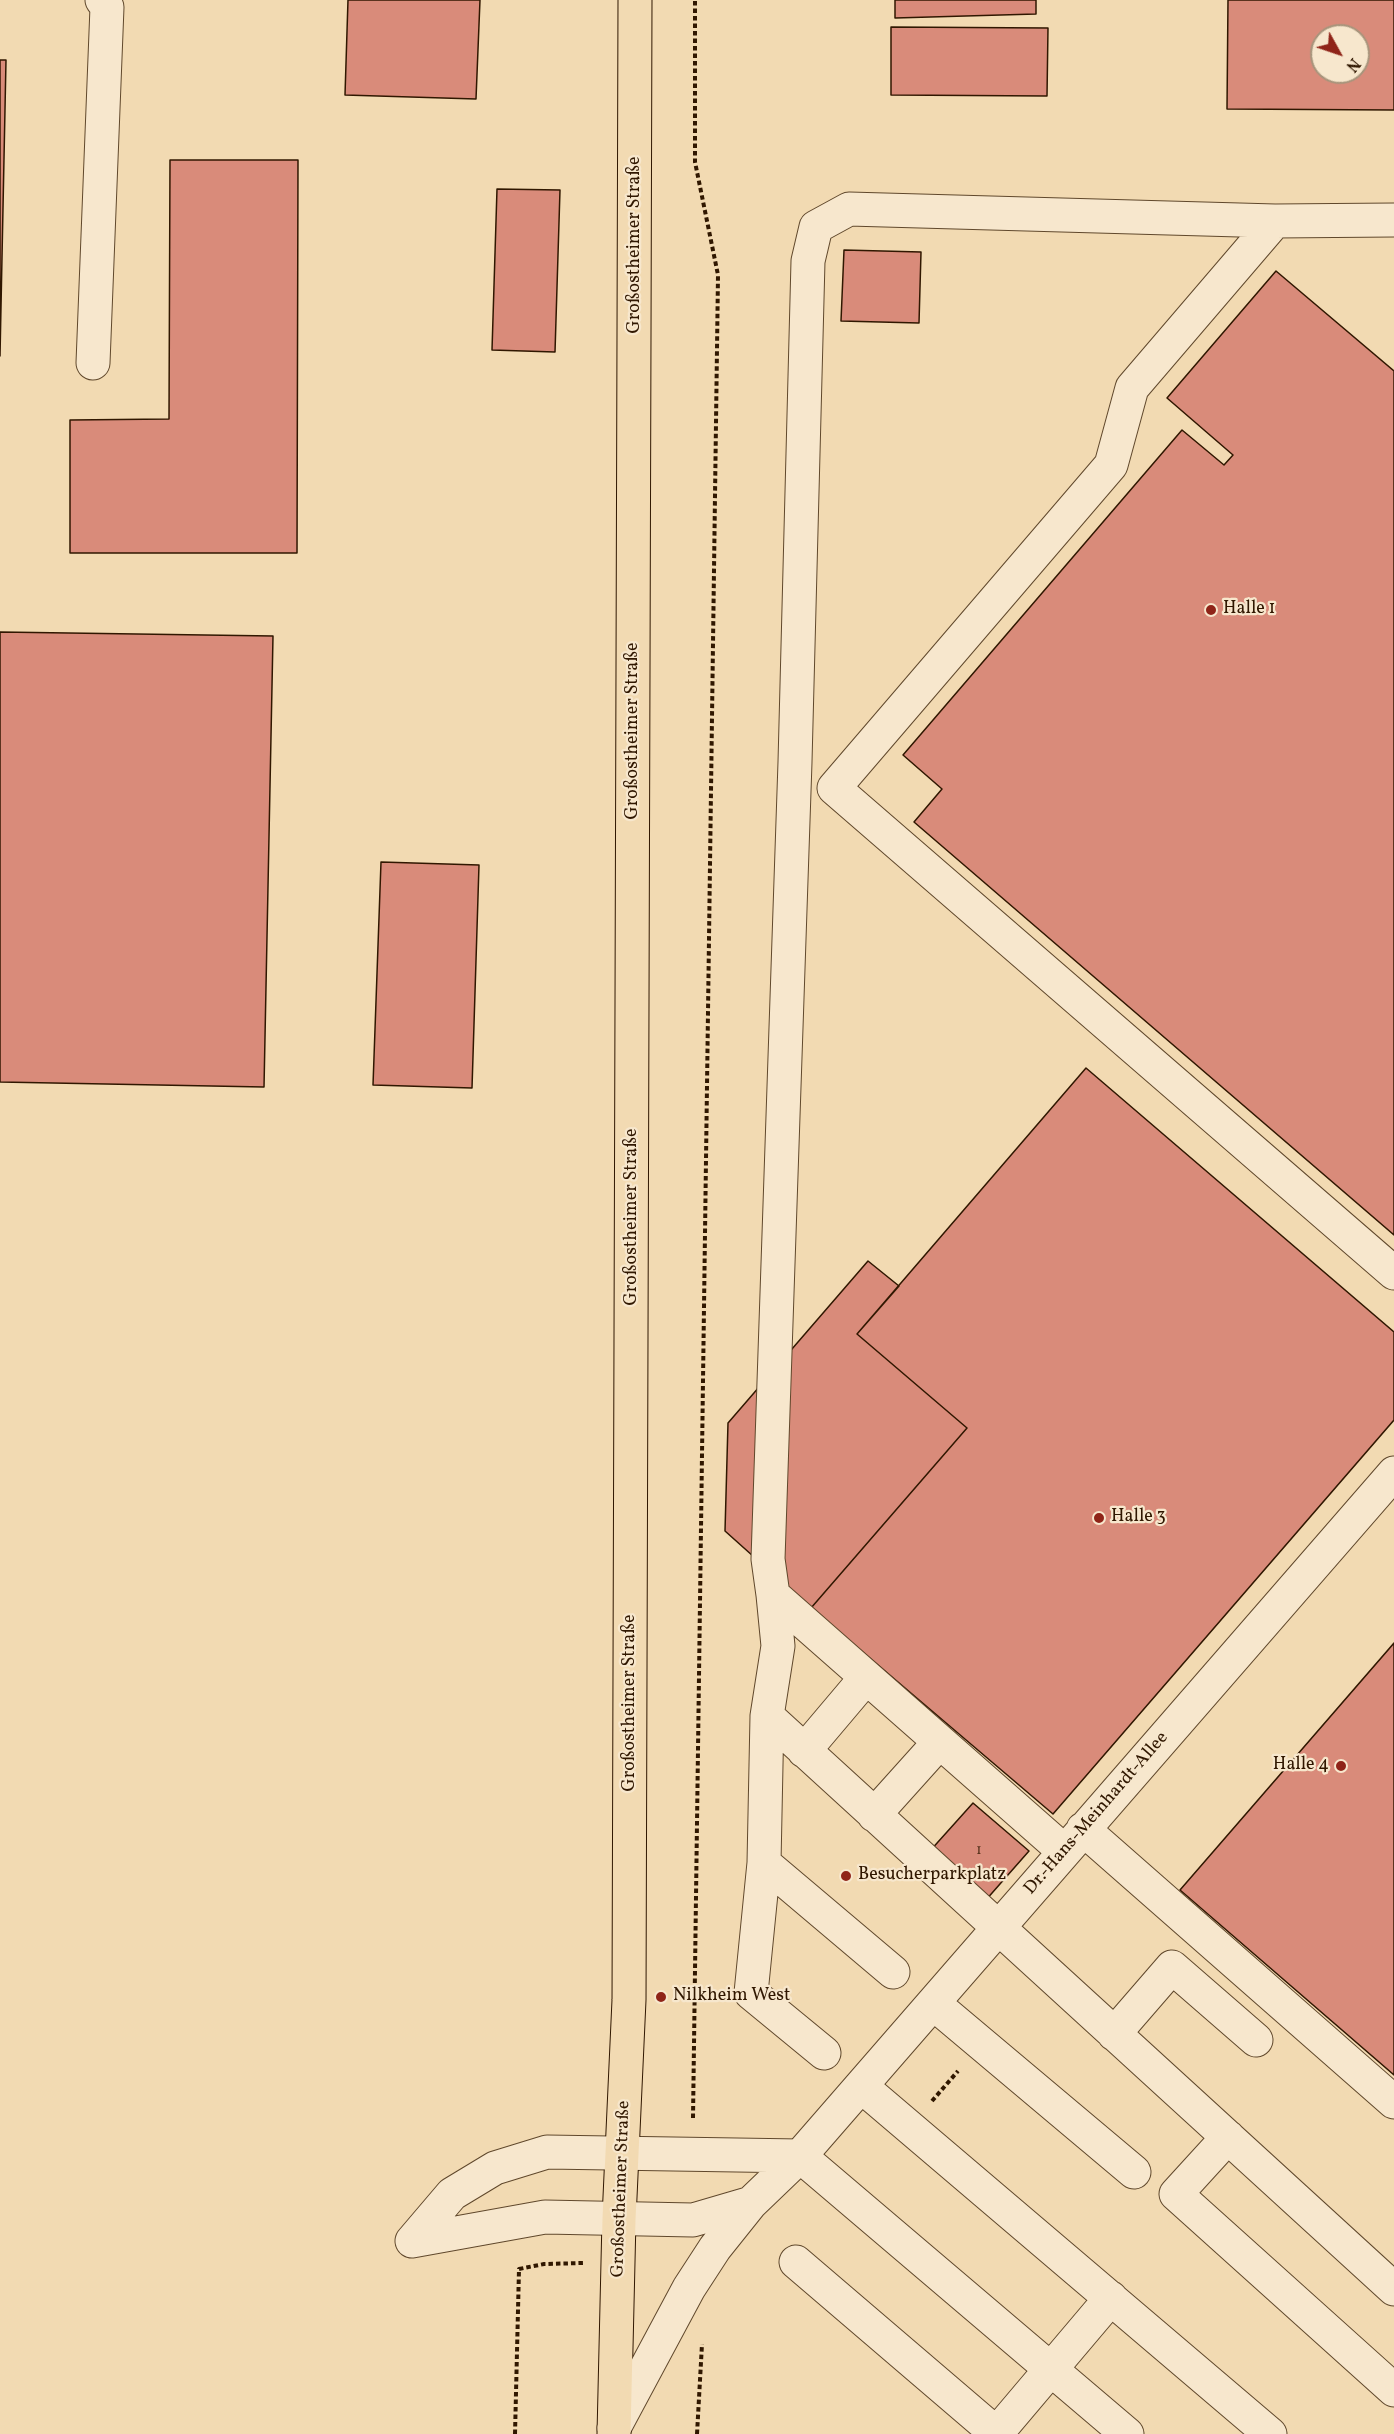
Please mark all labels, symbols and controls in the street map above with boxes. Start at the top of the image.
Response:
north arrow [1310,24,1370,84]
text: N [1340,53,1364,76]
street label: Großostheimer Straße [625,157,647,333]
place label: Halle 1 [1223,599,1275,621]
marker: Halle 1 [1204,603,1218,617]
street label: Großostheimer Straße [623,643,645,819]
street label: Großostheimer Straße [622,1129,644,1305]
place label: Halle 3 [1111,1507,1166,1529]
marker: Halle 3 [1092,1511,1106,1525]
street label: Großostheimer Straße [620,1615,642,1791]
street label: Dr.-Hans-Meinhardt-Allee [1020,1728,1174,1900]
place label: Halle 4 [1273,1755,1329,1777]
marker: Halle 4 [1334,1759,1348,1773]
house number: 1 [976,1842,982,1860]
place label: Besucherparkplatz [858,1865,1006,1887]
marker: Besucherparkplatz [839,1869,853,1883]
place label: Nilkheim West [673,1986,790,2008]
marker: Nilkheim West [654,1990,668,2004]
street label: Großostheimer Straße [608,2100,636,2278]

